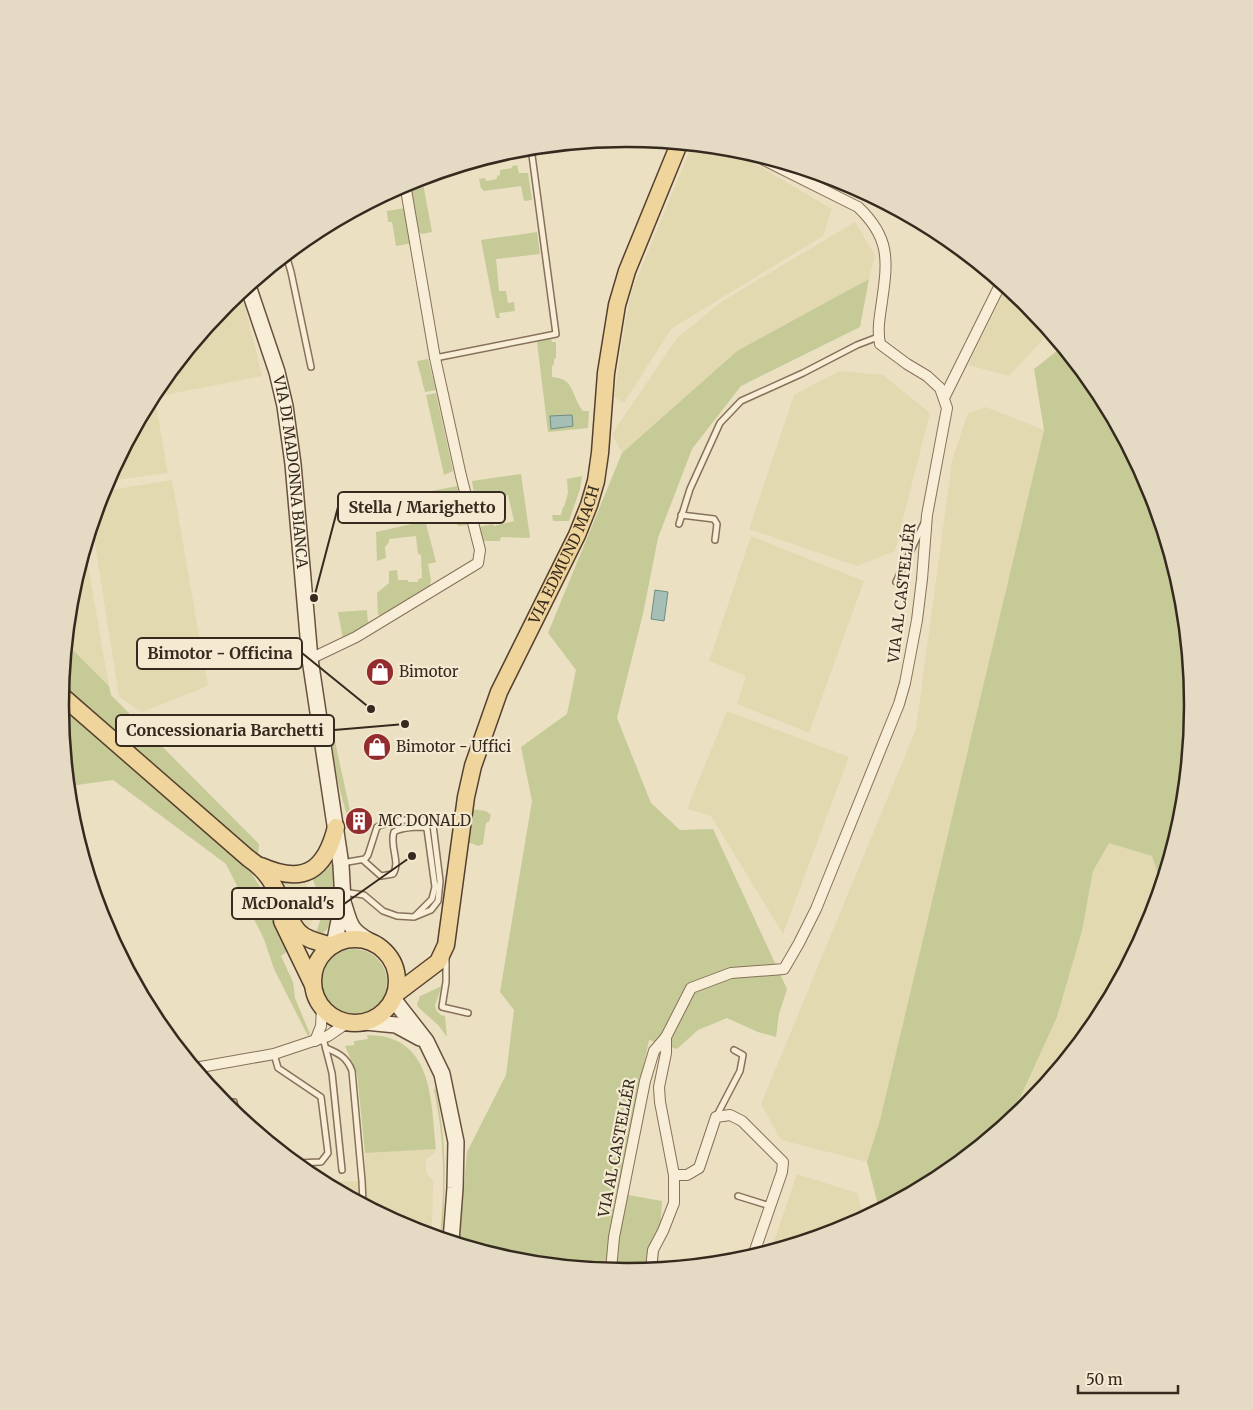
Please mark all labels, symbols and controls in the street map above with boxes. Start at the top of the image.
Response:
street label: VIA DI MADONNA BIANCA [269,373,312,570]
street label: VIA EDMUND MACH [524,483,603,628]
callout: Stella / Marighetto [338,492,505,523]
text: Stella / Marighetto [349,497,496,517]
street label: VIA AL CASTELLÉR [882,521,920,665]
callout: Bimotor - Officina [137,638,302,669]
text: Bimotor - Officina [147,643,293,663]
shop icon: Bimotor [365,657,395,687]
place label: Bimotor [399,662,459,681]
callout: Concessionaria Barchetti [116,715,334,746]
text: Concessionaria Barchetti [126,720,324,740]
shop icon: Bimotor - Uffici [362,732,392,762]
place label: Bimotor - Uffici [396,737,511,756]
building icon: MC DONALD [344,806,374,836]
place label: MC DONALD [378,811,471,830]
callout: McDonald's [232,888,344,919]
text: McDonald's [242,893,334,913]
street label: VIA AL CASTELLÉR [593,1076,639,1220]
scale bar [1078,1362,1178,1394]
text: 50 m [1086,1370,1123,1389]

